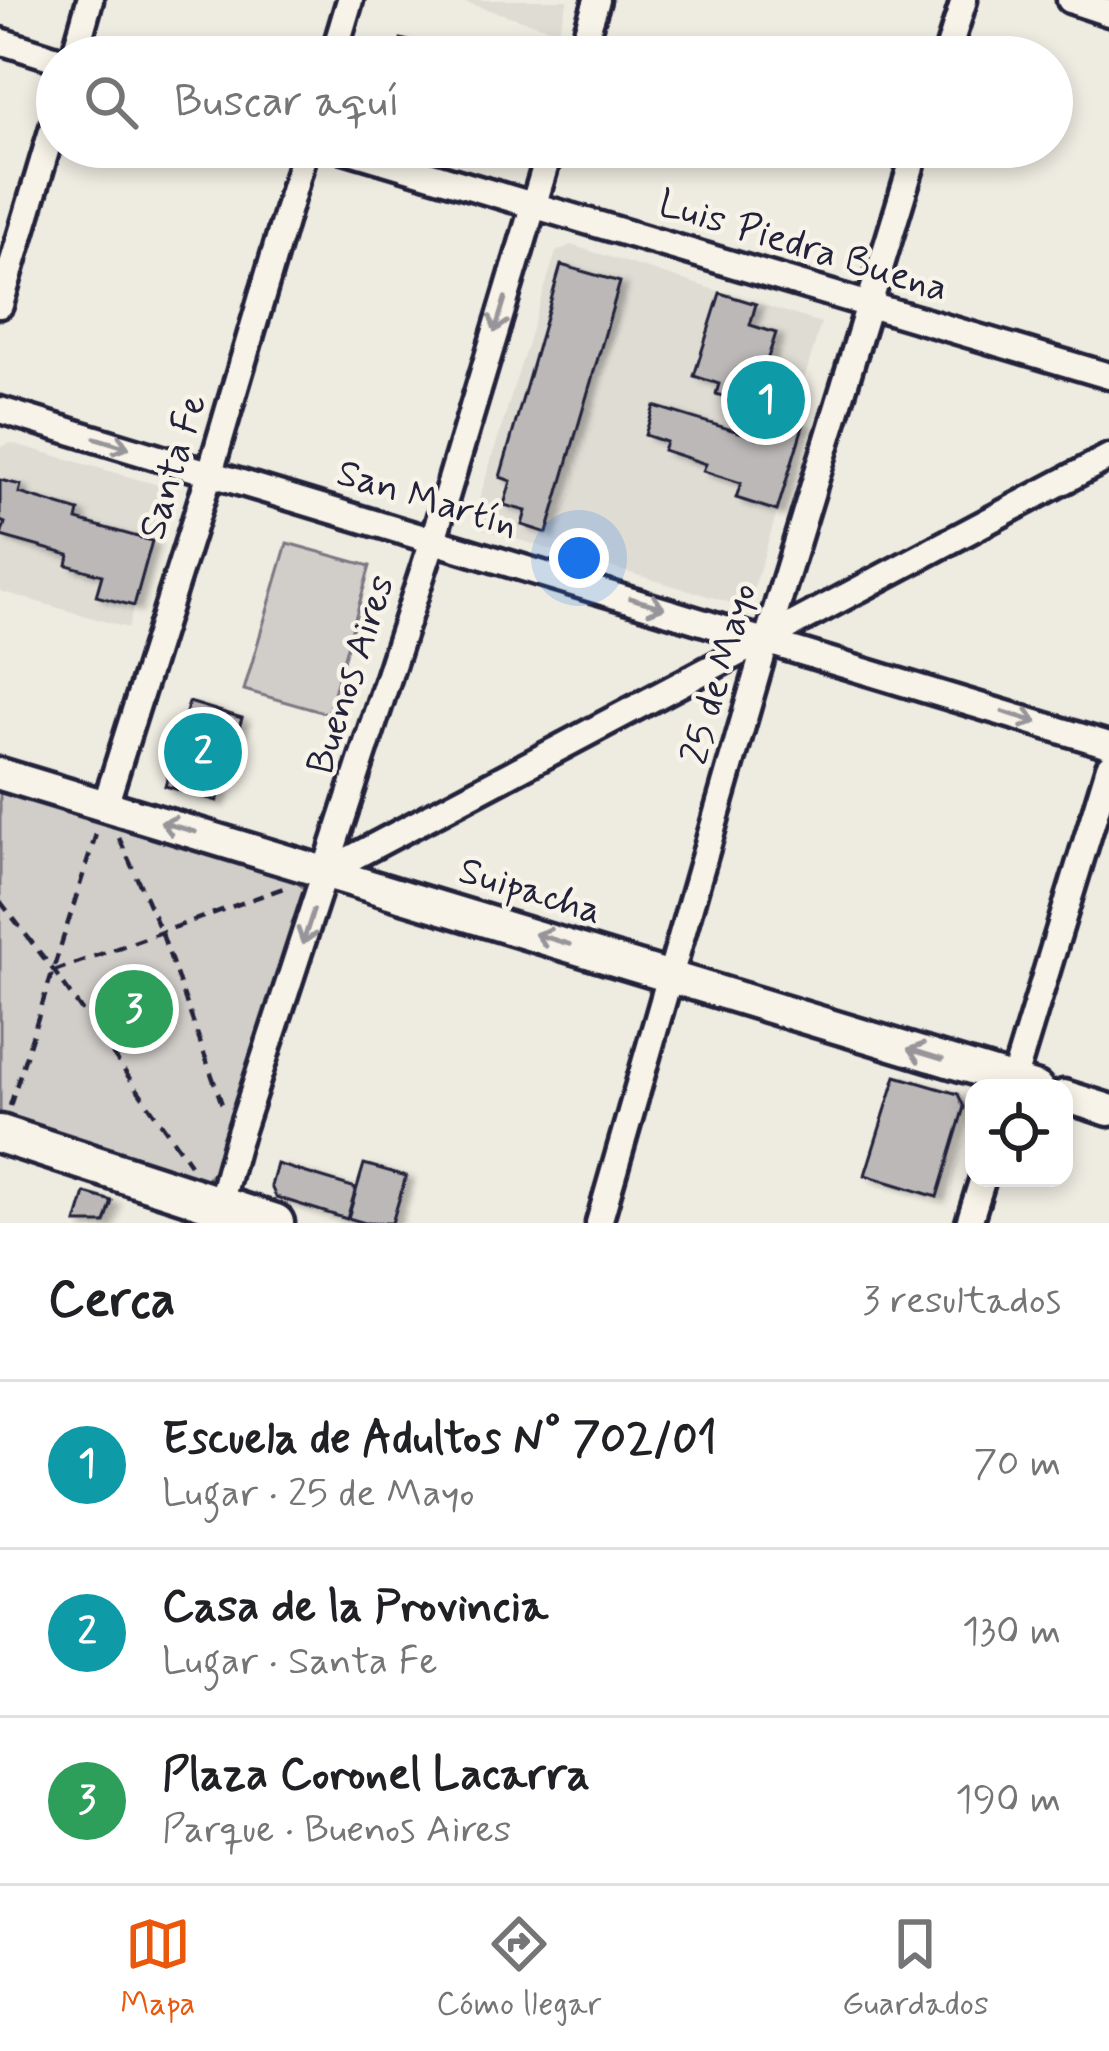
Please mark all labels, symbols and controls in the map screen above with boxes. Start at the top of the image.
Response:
search box [36,36,1073,168]
icon: search [78,69,144,135]
text: Buscar aquí [174,73,400,132]
street label: Luis Piedra Buena [652,179,954,315]
one-way arrow [488,295,510,333]
pin: 1 [727,355,805,445]
street label: Santa Fe [128,388,220,546]
one-way arrow [92,433,130,455]
street label: San Martín [330,448,524,552]
your location [549,528,609,588]
street label: Buenos Aires [296,569,408,781]
street label: 25 de Mayo [670,577,770,771]
one-way arrow [627,593,665,615]
pin: 2 [164,707,242,797]
one-way arrow [1000,708,1038,730]
one-way arrow [160,815,198,837]
street label: Suipacha [452,846,608,938]
one-way arrow [296,907,318,945]
one-way arrow [534,927,572,949]
pin: 3 [95,964,173,1054]
one-way arrow [907,1042,945,1064]
map controls [965,1079,1073,1187]
button: locate [965,1079,1073,1187]
text: Cerca [48,1268,176,1334]
text: 3 resultados [862,1276,1061,1327]
text: Escuela de Adultos N° 702/01 [162,1410,717,1469]
text: 1 [78,1439,96,1490]
text: 70 m [973,1439,1061,1490]
text: Lugar · 25 de Mayo [162,1469,474,1520]
text: Casa de la Provincia [162,1578,548,1637]
text: 2 [77,1607,97,1658]
text: 130 m [962,1607,1061,1658]
text: Lugar · Santa Fe [162,1637,438,1688]
text: Plaza Coronel Lacarra [162,1746,590,1805]
text: 3 [78,1775,96,1826]
text: 190 m [955,1775,1061,1826]
text: Parque · Buenos Aires [162,1805,511,1856]
tab: Mapa [120,1911,196,2027]
tab: Cómo llegar [436,1911,601,2027]
tab: Guardados [842,1911,989,2027]

